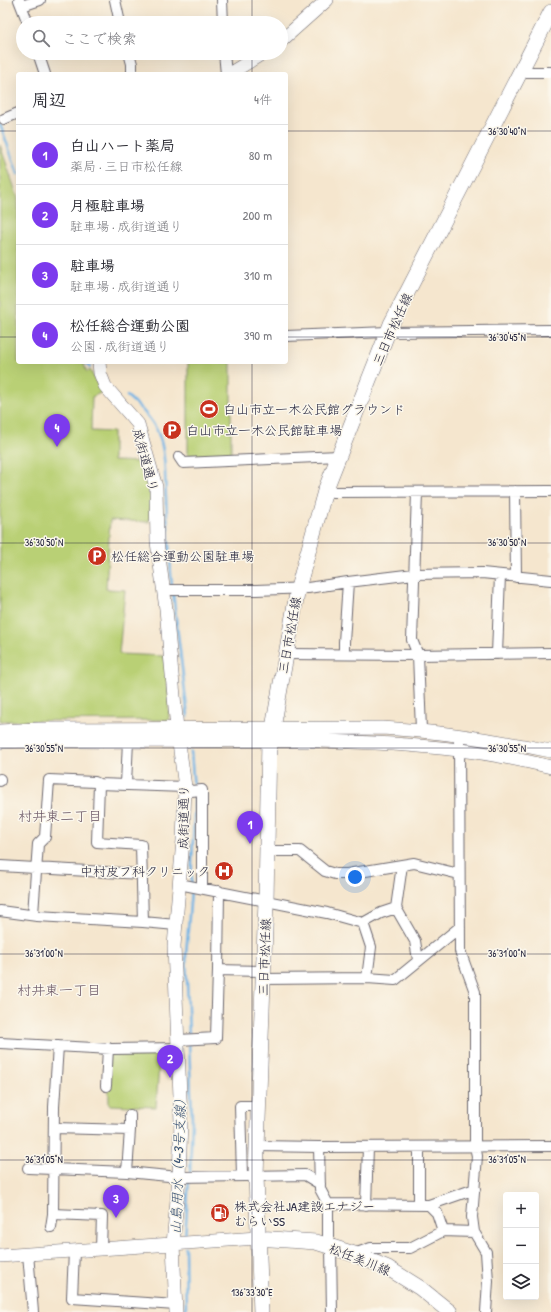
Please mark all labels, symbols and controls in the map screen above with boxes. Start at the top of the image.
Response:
search box [16,16,288,60]
icon: search [30,27,52,49]
text: ここで検索 [62,28,137,49]
text: 周辺 [32,88,66,111]
text: 4件 [254,90,272,108]
text: 36°30'40"N [488,125,526,138]
text: 白山ハート薬局 [70,135,175,156]
text: 1 [43,146,47,164]
text: 80 m [249,146,272,164]
text: 薬局 · 三日市松任線 [70,157,183,175]
text: 月極駐車場 [70,195,145,216]
text: 2 [42,206,48,224]
text: 200 m [242,206,272,224]
text: 駐車場 · 成街道通り [70,217,183,235]
text: 駐車場 [70,255,115,276]
text: 3 [42,266,48,284]
text: 310 m [244,266,272,284]
text: 駐車場 · 成街道通り [70,277,183,295]
street label: 三日市松任線 [368,289,416,368]
text: 松任総合運動公園 [70,315,190,336]
text: 4 [43,326,47,344]
text: 390 m [244,326,272,344]
text: 36°30'45"N [488,331,526,344]
text: 公園 · 成街道通り [70,337,170,355]
sports icon: 白山市立一木公民館グラウンド [198,398,220,420]
place label: 白山市立一木公民館グラウンド [223,400,405,418]
pin: 4 [44,414,70,447]
parking icon: 白山市立一木公民館駐車場 [161,419,183,441]
place label: 白山市立一木公民館駐車場 [186,421,342,439]
street label: 成街道通り [129,426,163,494]
text: 36°30'50"N [25,536,63,549]
text: 36°30'50"N [488,536,526,549]
parking icon: 松任総合運動公園駐車場 [86,545,108,567]
place label: 松任総合運動公園駐車場 [111,547,254,565]
street label: 三日市松任線 [273,594,305,675]
text: 36°30'55"N [25,742,63,755]
text: 36°30'55"N [488,742,526,755]
street label: 成街道通り [173,784,193,850]
district label: 村井東二丁目 [18,806,102,825]
pin: 1 [237,811,263,844]
hospital icon: 中村皮フ科クリニック [213,860,235,882]
place label: 中村皮フ科クリニック [80,862,210,880]
your location [345,867,365,887]
street label: 三日市松任線 [254,917,274,996]
text: 36°31'00"N [25,947,63,960]
text: 36°31'00"N [488,947,526,960]
district label: 村井東一丁目 [17,980,101,999]
pin: 2 [157,1045,183,1078]
water label: 山島用水（4-3号支線） [166,1091,189,1235]
text: 36°31'05"N [25,1153,63,1166]
text: 36°31'05"N [488,1153,526,1166]
pin: 3 [103,1185,129,1218]
map controls [503,1192,539,1300]
button: + [503,1192,539,1228]
place label: 株式会社JA建設エナジー むらいSS [234,1197,375,1230]
fuel station icon: 株式会社JA建設エナジー むらいSS [209,1202,231,1224]
button: − [503,1228,539,1264]
street label: 松任美川線 [326,1238,394,1280]
button: layers [503,1264,539,1300]
text: 136°33'30"E [231,1286,273,1299]

